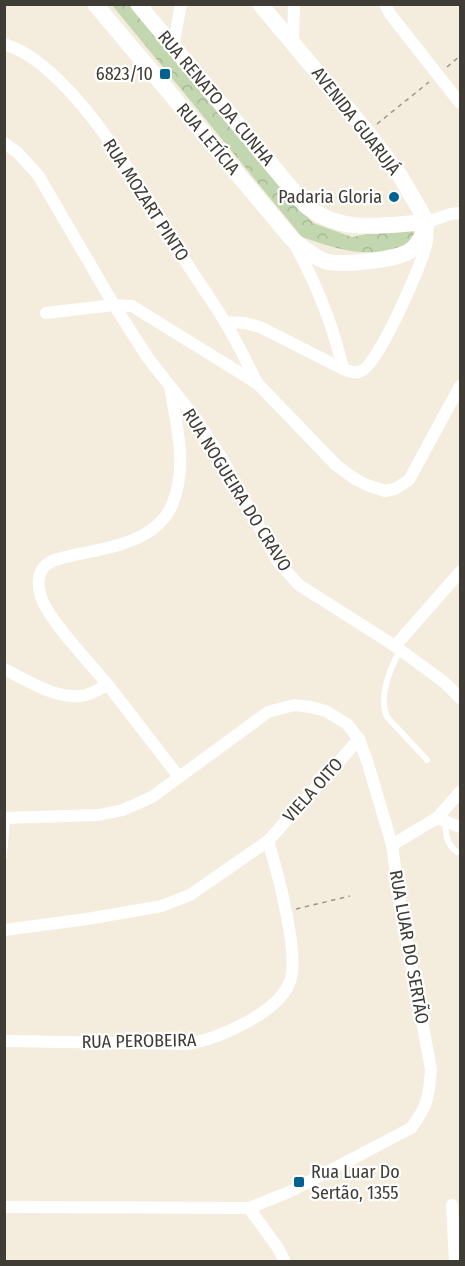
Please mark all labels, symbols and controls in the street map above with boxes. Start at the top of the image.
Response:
street label: RUA RENATO DA CUNHA [153,26,279,170]
street label: AVENIDA GUARUJÁ [307,62,406,180]
place label: 6823/10 [96,63,153,85]
marker: 6823/10 [158,67,172,81]
street label: RUA LETÍCIA [172,98,245,180]
street label: RUA MOZART PINTO [98,135,194,265]
place label: Padaria Gloria [278,186,382,208]
marker: Padaria Gloria [387,190,401,204]
street label: RUA NOGUEIRA DO CRAVO [178,404,296,576]
street label: VIELA OITO [278,753,348,827]
street label: RUA LUAR DO SERTÃO [385,868,433,1026]
street label: RUA PEROBEIRA [81,1029,197,1053]
place label: Rua Luar Do Sertão, 1355 [311,1161,400,1204]
marker: Rua Luar Do Sertão, 1355 [292,1175,306,1189]

